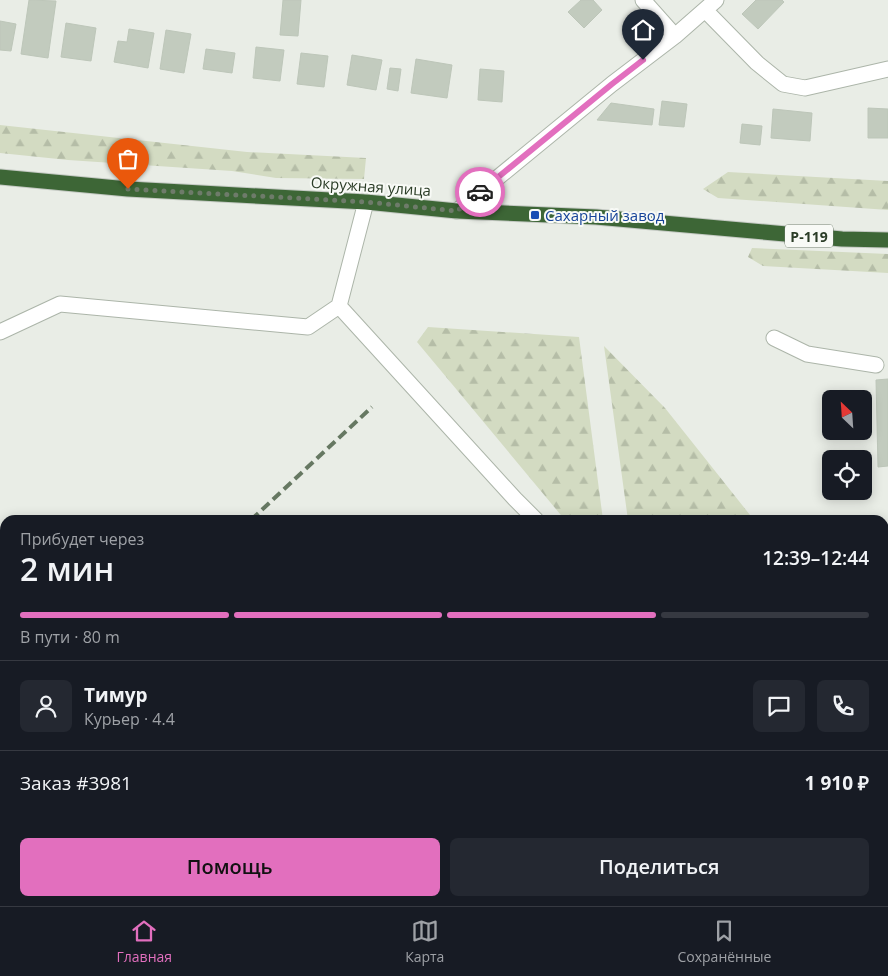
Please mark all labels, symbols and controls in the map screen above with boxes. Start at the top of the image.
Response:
pin [622,9,664,60]
icon: home [629,16,657,44]
pin [107,138,149,189]
icon: bag [114,145,142,173]
courier [455,167,505,217]
street label: Окружная улица [310,172,432,200]
icon: car [466,178,494,206]
place label: Сахарный завод [545,205,665,225]
marker: Сахарный завод [529,209,541,221]
road number: Р-119 [785,225,833,248]
north arrow [822,390,872,440]
map controls [822,390,872,500]
button: locate [822,450,872,500]
text: Прибудет через [20,528,144,550]
text: 12:39–12:44 [762,545,869,571]
text: 2 мин [20,547,114,590]
text: В пути · 80 m [20,626,120,648]
button: person [20,680,72,732]
button: chat [753,680,805,732]
button: phone [817,680,869,732]
text: Тимур [84,682,148,708]
text: Курьер · 4.4 [84,708,175,730]
text: Заказ #3981 [20,770,132,796]
text: 1 910 ₽ [805,770,869,796]
button: Помощь [20,838,440,896]
button: Поделиться [450,838,869,896]
tab: Главная [117,917,172,966]
tab: Карта [405,917,444,966]
tab: Сохранённые [677,917,771,966]

